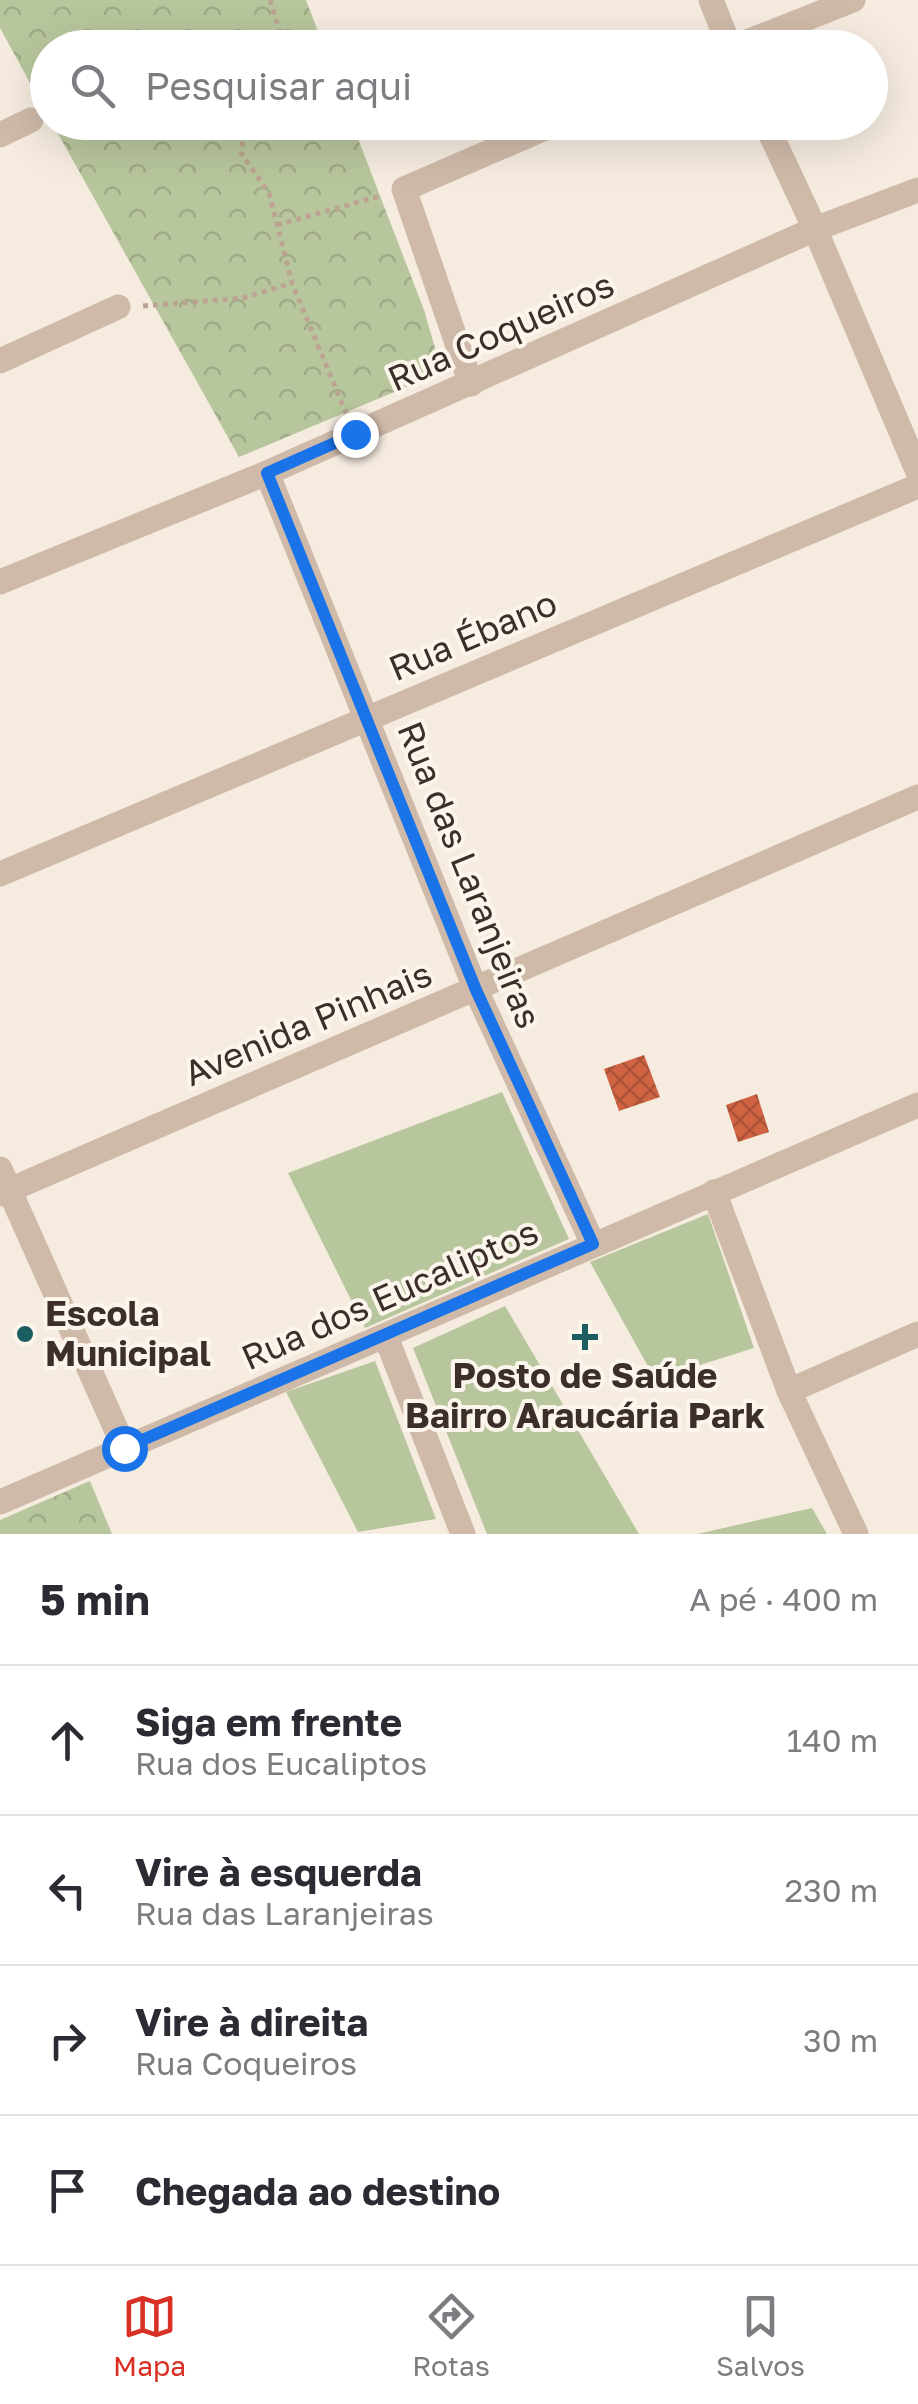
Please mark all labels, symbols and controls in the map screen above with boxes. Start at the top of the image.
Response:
search box [30,30,888,140]
icon: search [65,58,120,113]
text: Pesquisar aqui [145,63,412,108]
street label: Rua Coqueiros [381,263,620,400]
route end [333,412,379,458]
street label: Rua Ébano [382,581,563,689]
street label: Rua das Laranjeiras [389,715,551,1034]
street label: Avenida Pinhais [178,952,438,1094]
street label: Rua dos Eucaliptos [235,1210,544,1378]
place label: Escola Municipal [45,1292,211,1374]
marker: Escola Municipal [14,1323,36,1345]
marker: Posto de Saúde Bairro Araucária Park [572,1324,598,1350]
place label: Posto de Saúde Bairro Araucária Park [405,1354,765,1436]
route start [102,1426,148,1472]
text: 5 min [40,1574,150,1624]
text: A pé · 400 m [689,1580,878,1618]
text: Siga em frente [135,1699,402,1744]
icon: ahead [40,1713,95,1768]
text: 140 m [787,1721,878,1759]
text: Rua dos Eucaliptos [135,1744,427,1782]
text: Vire à esquerda [135,1849,422,1894]
icon: left [40,1863,95,1918]
text: 230 m [785,1871,878,1909]
text: Rua das Laranjeiras [135,1894,434,1932]
text: Vire à direita [135,1999,368,2044]
icon: right [40,2013,95,2068]
text: 30 m [803,2021,878,2059]
text: Rua Coqueiros [135,2044,357,2082]
icon: arrive [40,2163,95,2218]
text: Chegada ao destino [135,2168,500,2213]
tab: Mapa [113,2289,186,2382]
tab: Rotas [412,2289,490,2382]
tab: Salvos [716,2289,805,2382]

